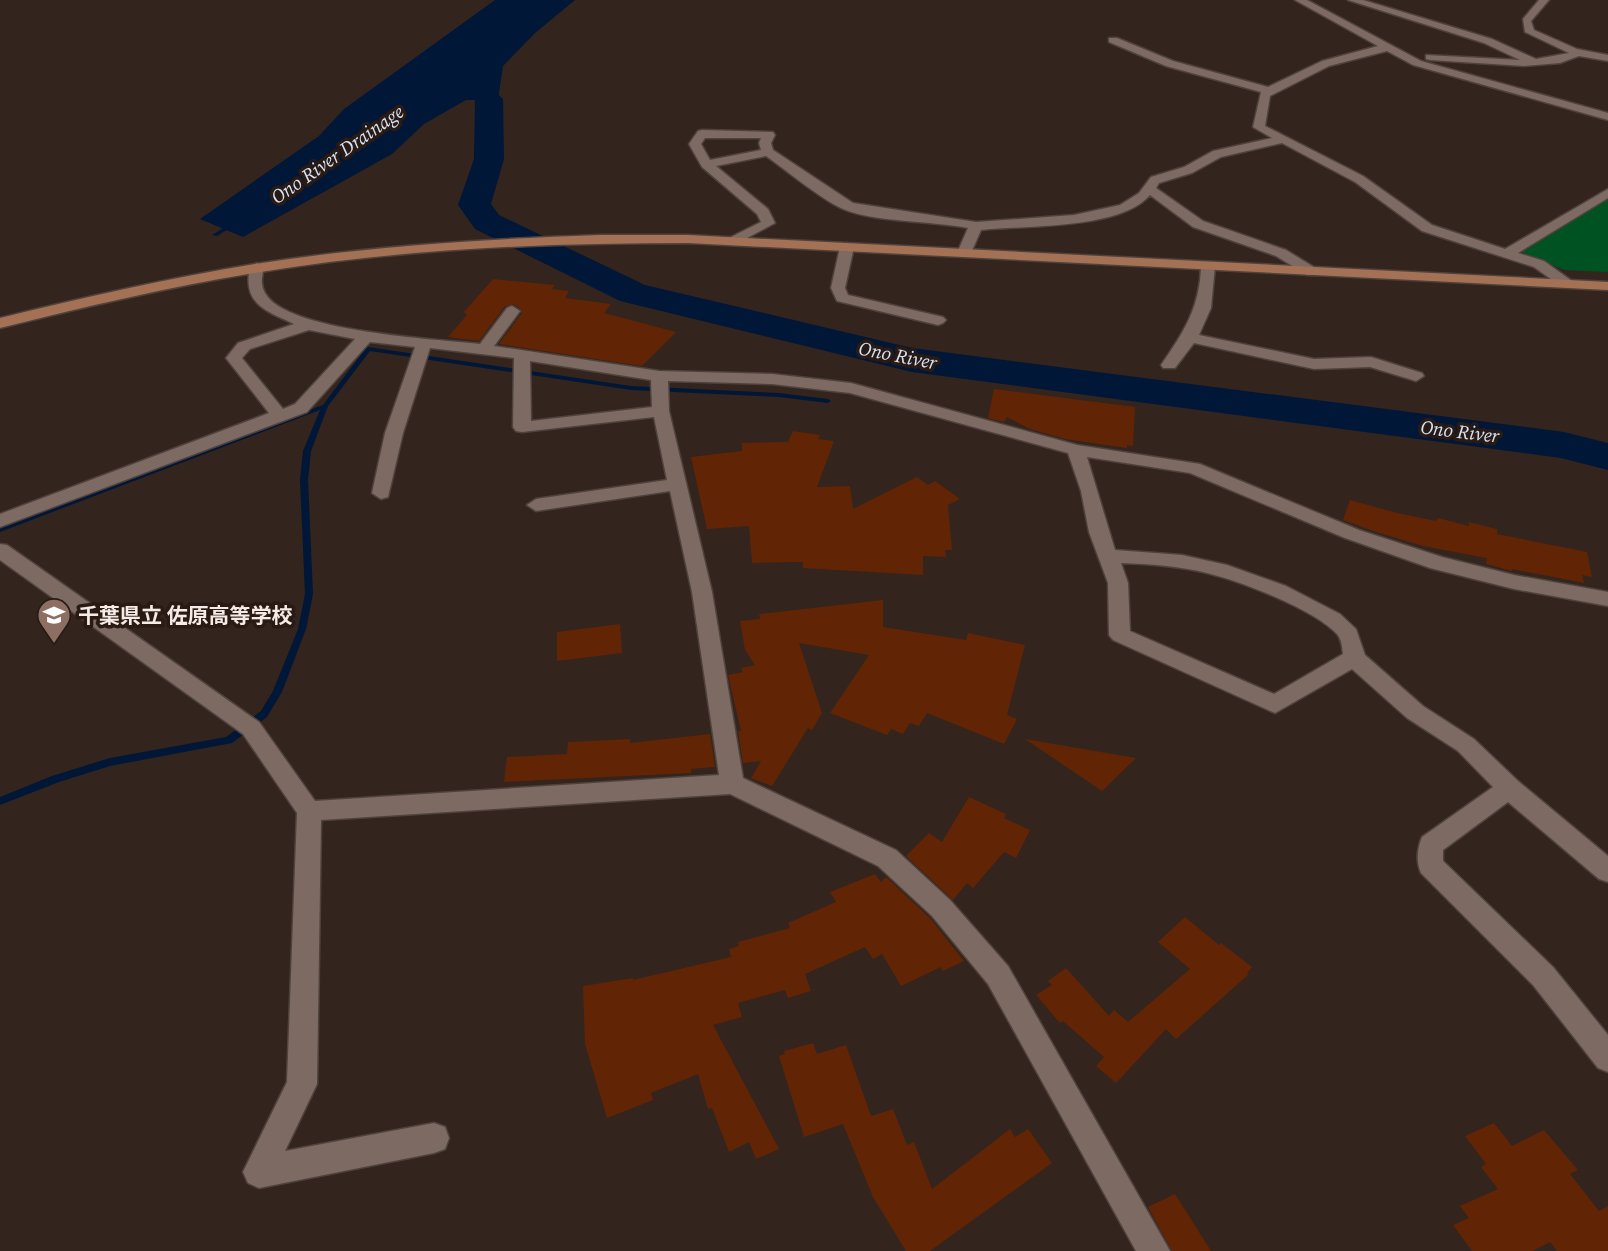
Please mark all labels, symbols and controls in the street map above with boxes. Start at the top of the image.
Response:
water label: Ono River Drainage [265,98,409,210]
water label: Ono River [857,335,941,376]
water label: Ono River [1419,413,1502,449]
school or university icon: 千葉県立 佐原高等学校 [35,596,73,645]
place label: 千葉県立 佐原高等学校 [78,601,293,630]

